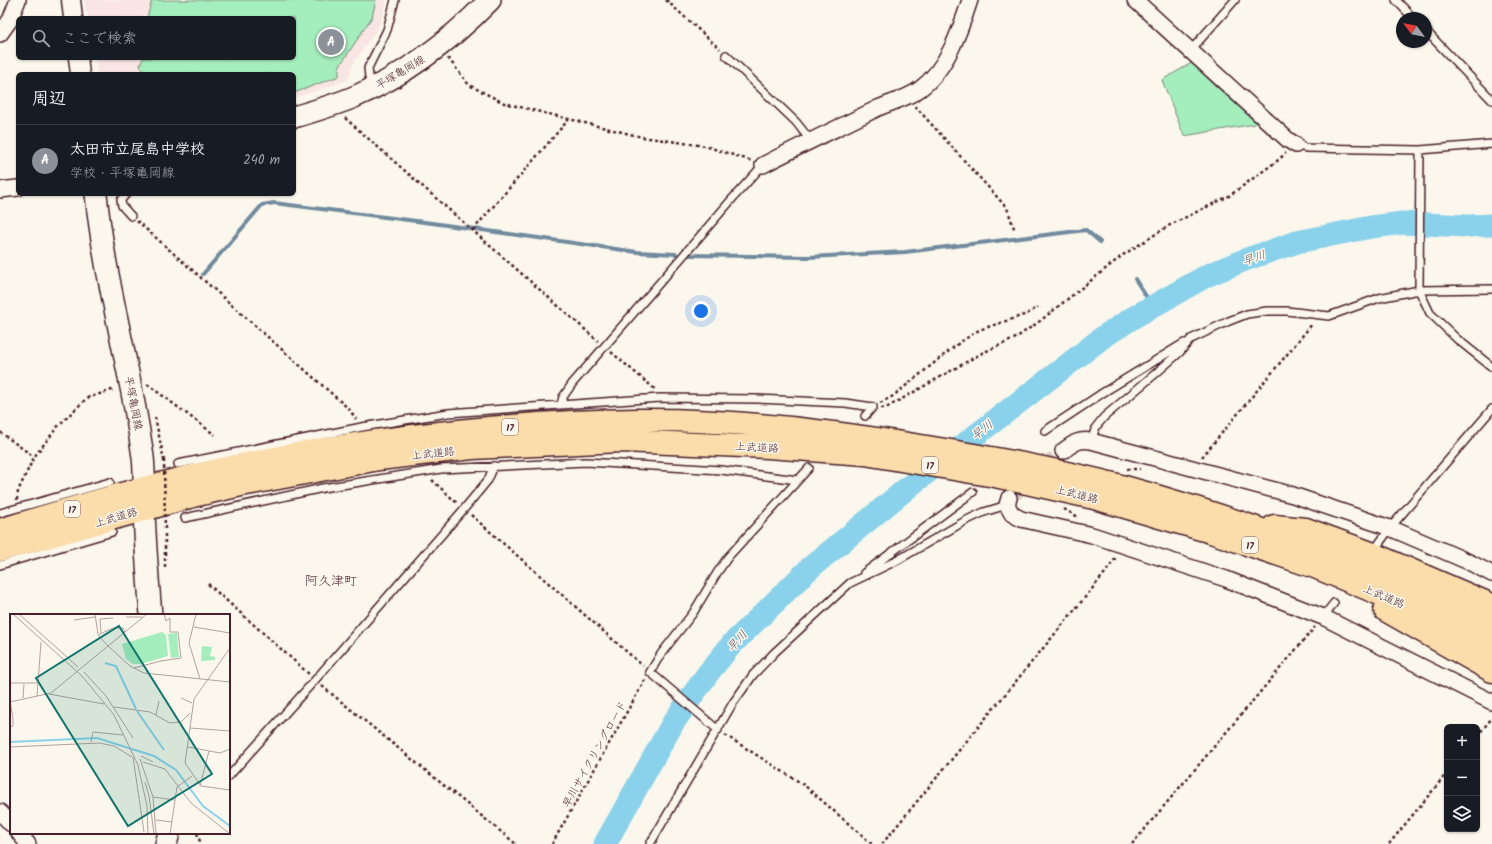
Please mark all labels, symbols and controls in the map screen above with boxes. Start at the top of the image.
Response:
north arrow [1396,12,1432,48]
search box [16,16,296,60]
icon: search [30,27,52,49]
text: ここで検索 [62,27,137,51]
pin: A [318,27,344,57]
street label: 平塚亀岡線 [372,51,429,95]
text: 周辺 [32,86,66,113]
text: 太田市立尾島中学校 [70,138,205,162]
text: A [41,150,49,171]
text: 240 m [243,150,280,171]
text: 学校 · 平塚亀岡線 [70,163,175,184]
water label: 早川 [1240,245,1269,272]
your location [691,301,711,321]
street label: 平塚亀岡線 [119,374,147,432]
water label: 早川 [967,416,998,445]
road number: 17 [502,419,518,435]
street label: 上武道路 [735,438,779,458]
street label: 上武道路 [410,443,456,465]
road number: 17 [922,457,938,473]
street label: 上武道路 [1053,481,1100,509]
road number: 17 [64,501,80,517]
street label: 上武道路 [93,503,140,533]
road number: 17 [1242,537,1258,553]
district label: 阿久津町 [305,571,357,592]
street label: 上武道路 [1360,580,1407,614]
inset map [10,614,230,834]
water label: 早川 [722,626,752,657]
street label: 早川サイクリングロード [558,698,632,811]
map controls [1444,724,1480,832]
button: + [1444,724,1480,760]
button: − [1444,760,1480,796]
button: layers [1444,796,1480,832]

